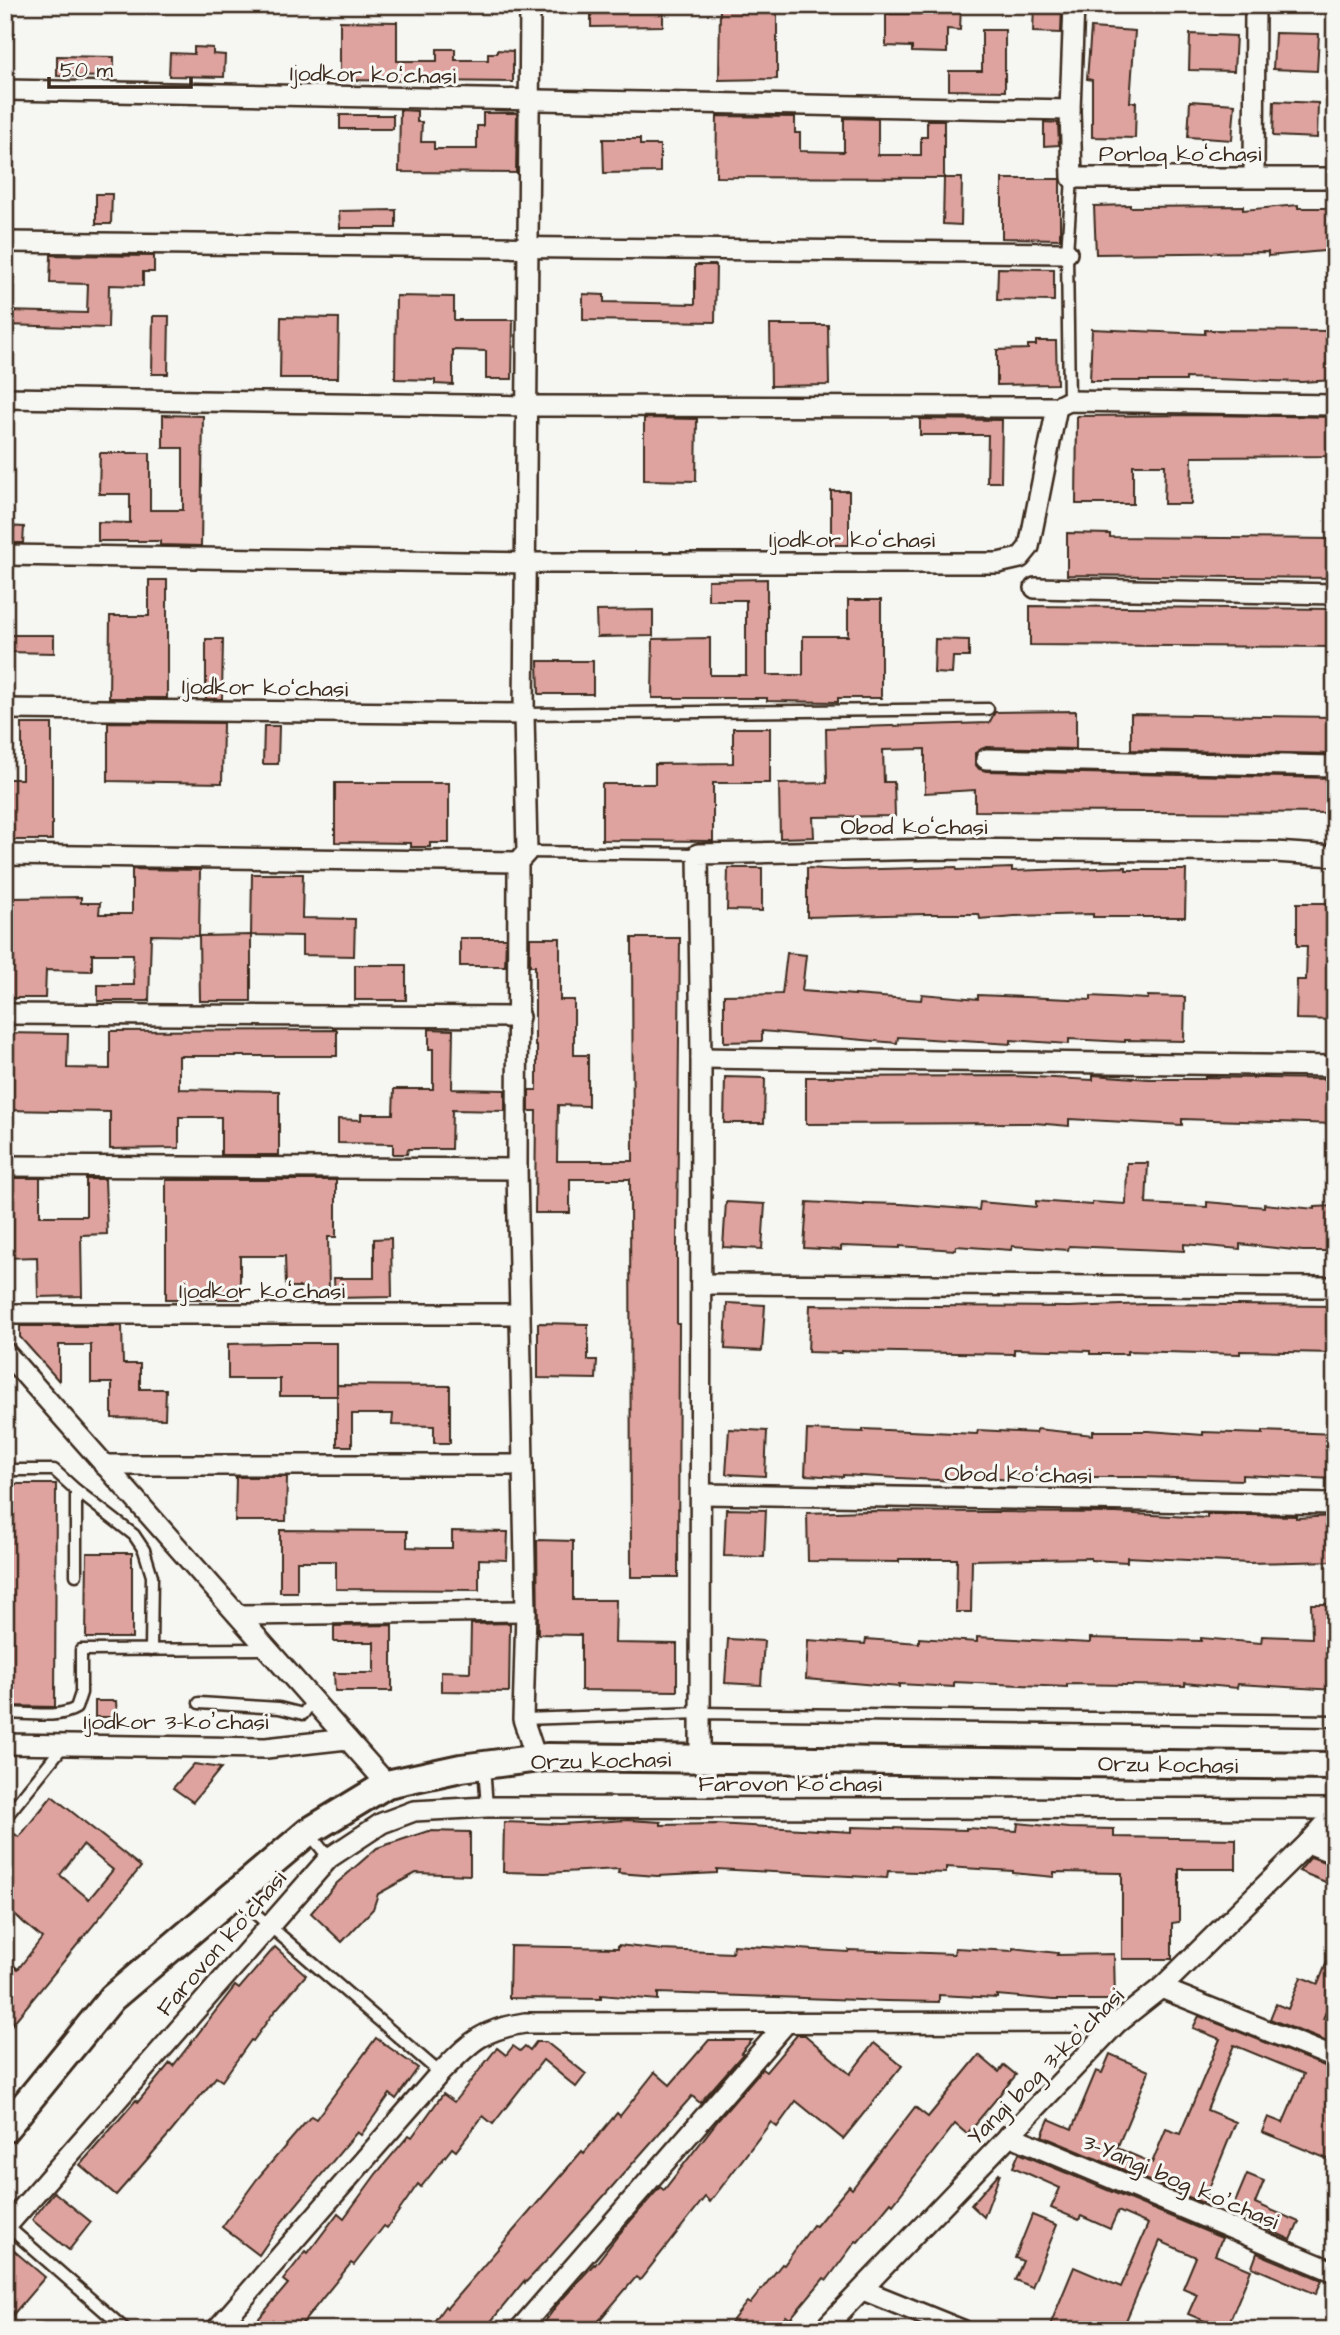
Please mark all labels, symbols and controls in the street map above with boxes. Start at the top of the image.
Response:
scale bar [49,46,191,90]
text: 50 m [60,56,114,85]
street label: Ijodkor koʻchasi [290,58,457,92]
street label: Porloq koʻchasi [1099,138,1262,170]
street label: Ijodkor koʻchasi [769,524,936,556]
street label: Ijodkor koʻchasi [182,671,349,705]
street label: Obod koʻchasi [840,811,988,843]
street label: Ijodkor koʻchasi [179,1275,346,1307]
street label: Obod koʻchasi [944,1458,1092,1492]
street label: Ijodkor 3-koʼchasi [84,1706,269,1738]
street label: Orzu kochasi [531,1744,672,1778]
street label: Orzu kochasi [1098,1748,1239,1782]
street label: Farovon koʻchasi [698,1768,882,1800]
street label: Farovon koʻchasi [149,1863,294,2023]
street label: Yangi bog 3-koʼchasi [960,1981,1133,2153]
street label: 3-Yangi bog koʼchasi [1077,2126,1284,2239]

